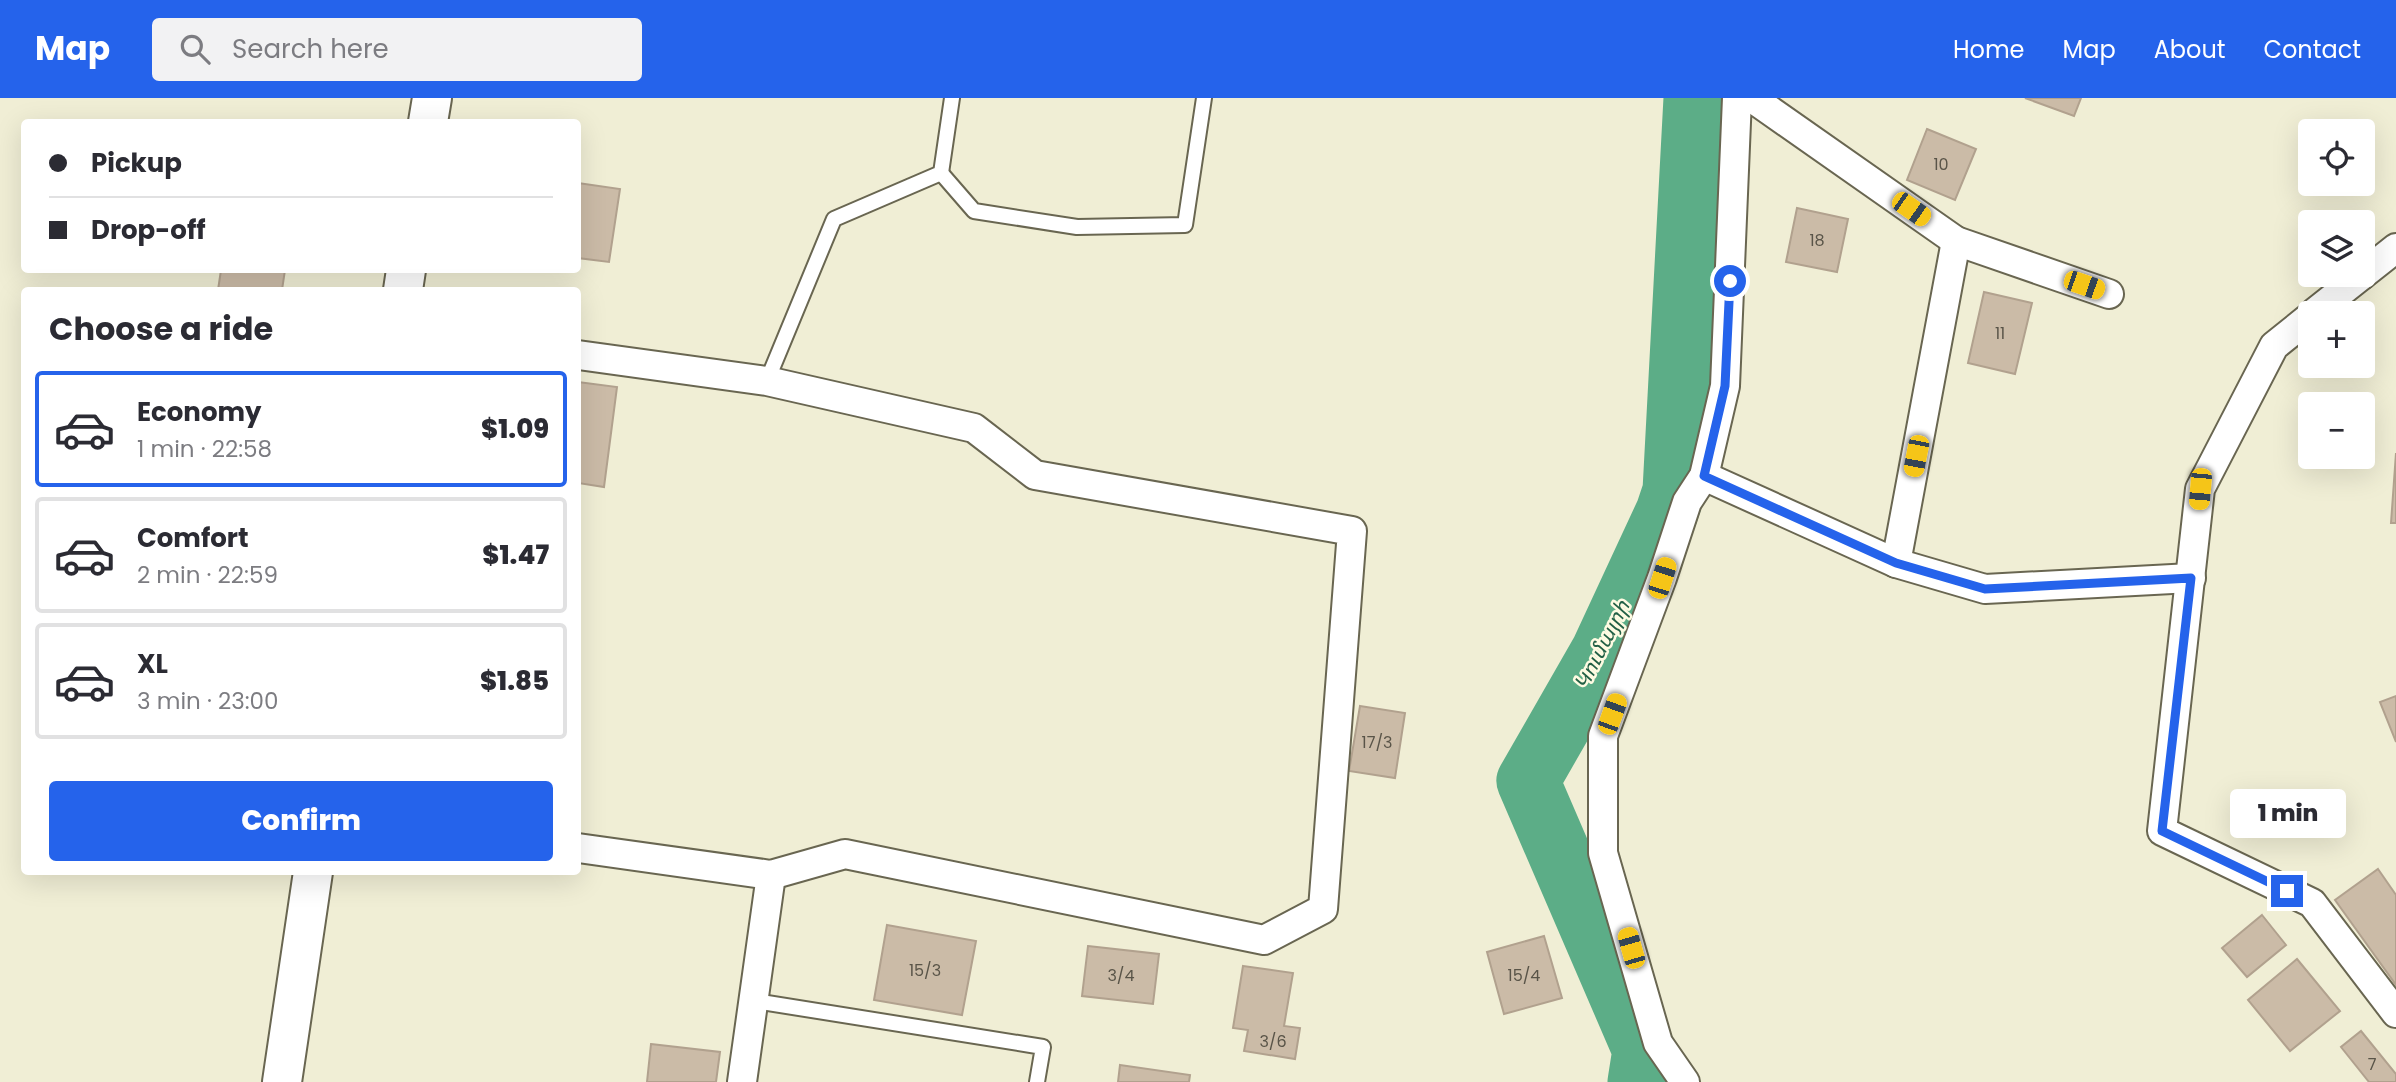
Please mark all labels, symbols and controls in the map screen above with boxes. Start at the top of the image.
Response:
search box [152,18,642,81]
text: Map [35,25,110,72]
icon: search [176,30,214,68]
text: Search here [232,31,389,67]
text: Home [1953,33,2025,66]
text: Map [2063,33,2116,66]
text: About [2154,33,2225,66]
text: Contact [2263,33,2361,66]
map controls [2298,119,2375,469]
button: locate [2298,119,2375,196]
text: Pickup [91,145,182,181]
house number: 10 [1933,153,1949,176]
car [1888,188,1935,230]
button: layers [2298,210,2375,287]
text: Drop-off [91,212,206,248]
house number: 18 [1809,229,1825,252]
route start [1714,265,1746,297]
car [2061,268,2108,302]
button: + [2298,301,2375,378]
text: Choose a ride [49,306,273,351]
house number: 11 [1995,322,2005,345]
button: − [2298,392,2375,469]
text: Economy [137,394,261,430]
icon: car [53,398,116,461]
text: $1.09 [481,411,549,447]
text: 1 min · 22:58 [137,433,272,465]
car [1902,433,1931,479]
car [2188,467,2213,511]
text: Comfort [137,520,249,556]
icon: car [53,524,116,587]
text: $1.47 [482,537,549,573]
car [1646,555,1679,601]
text: 2 min · 22:59 [137,559,278,591]
water label: Կումայրի [1567,595,1637,694]
text: XL [137,646,168,682]
icon: car [53,650,116,713]
text: $1.85 [480,663,549,699]
text: 3 min · 23:00 [137,685,278,717]
car [1595,691,1630,737]
house number: 17/3 [1362,731,1392,754]
button: Confirm [49,781,553,861]
callout: 1 min [2229,790,2345,838]
text: 1 min [2258,797,2318,829]
route end [2271,875,2303,907]
car [1616,925,1647,971]
house number: 15/3 [909,959,941,982]
house number: 3/4 [1107,964,1135,987]
house number: 15/4 [1508,964,1540,987]
house number: 3/6 [1259,1030,1287,1053]
house number: 7 [2368,1053,2377,1076]

